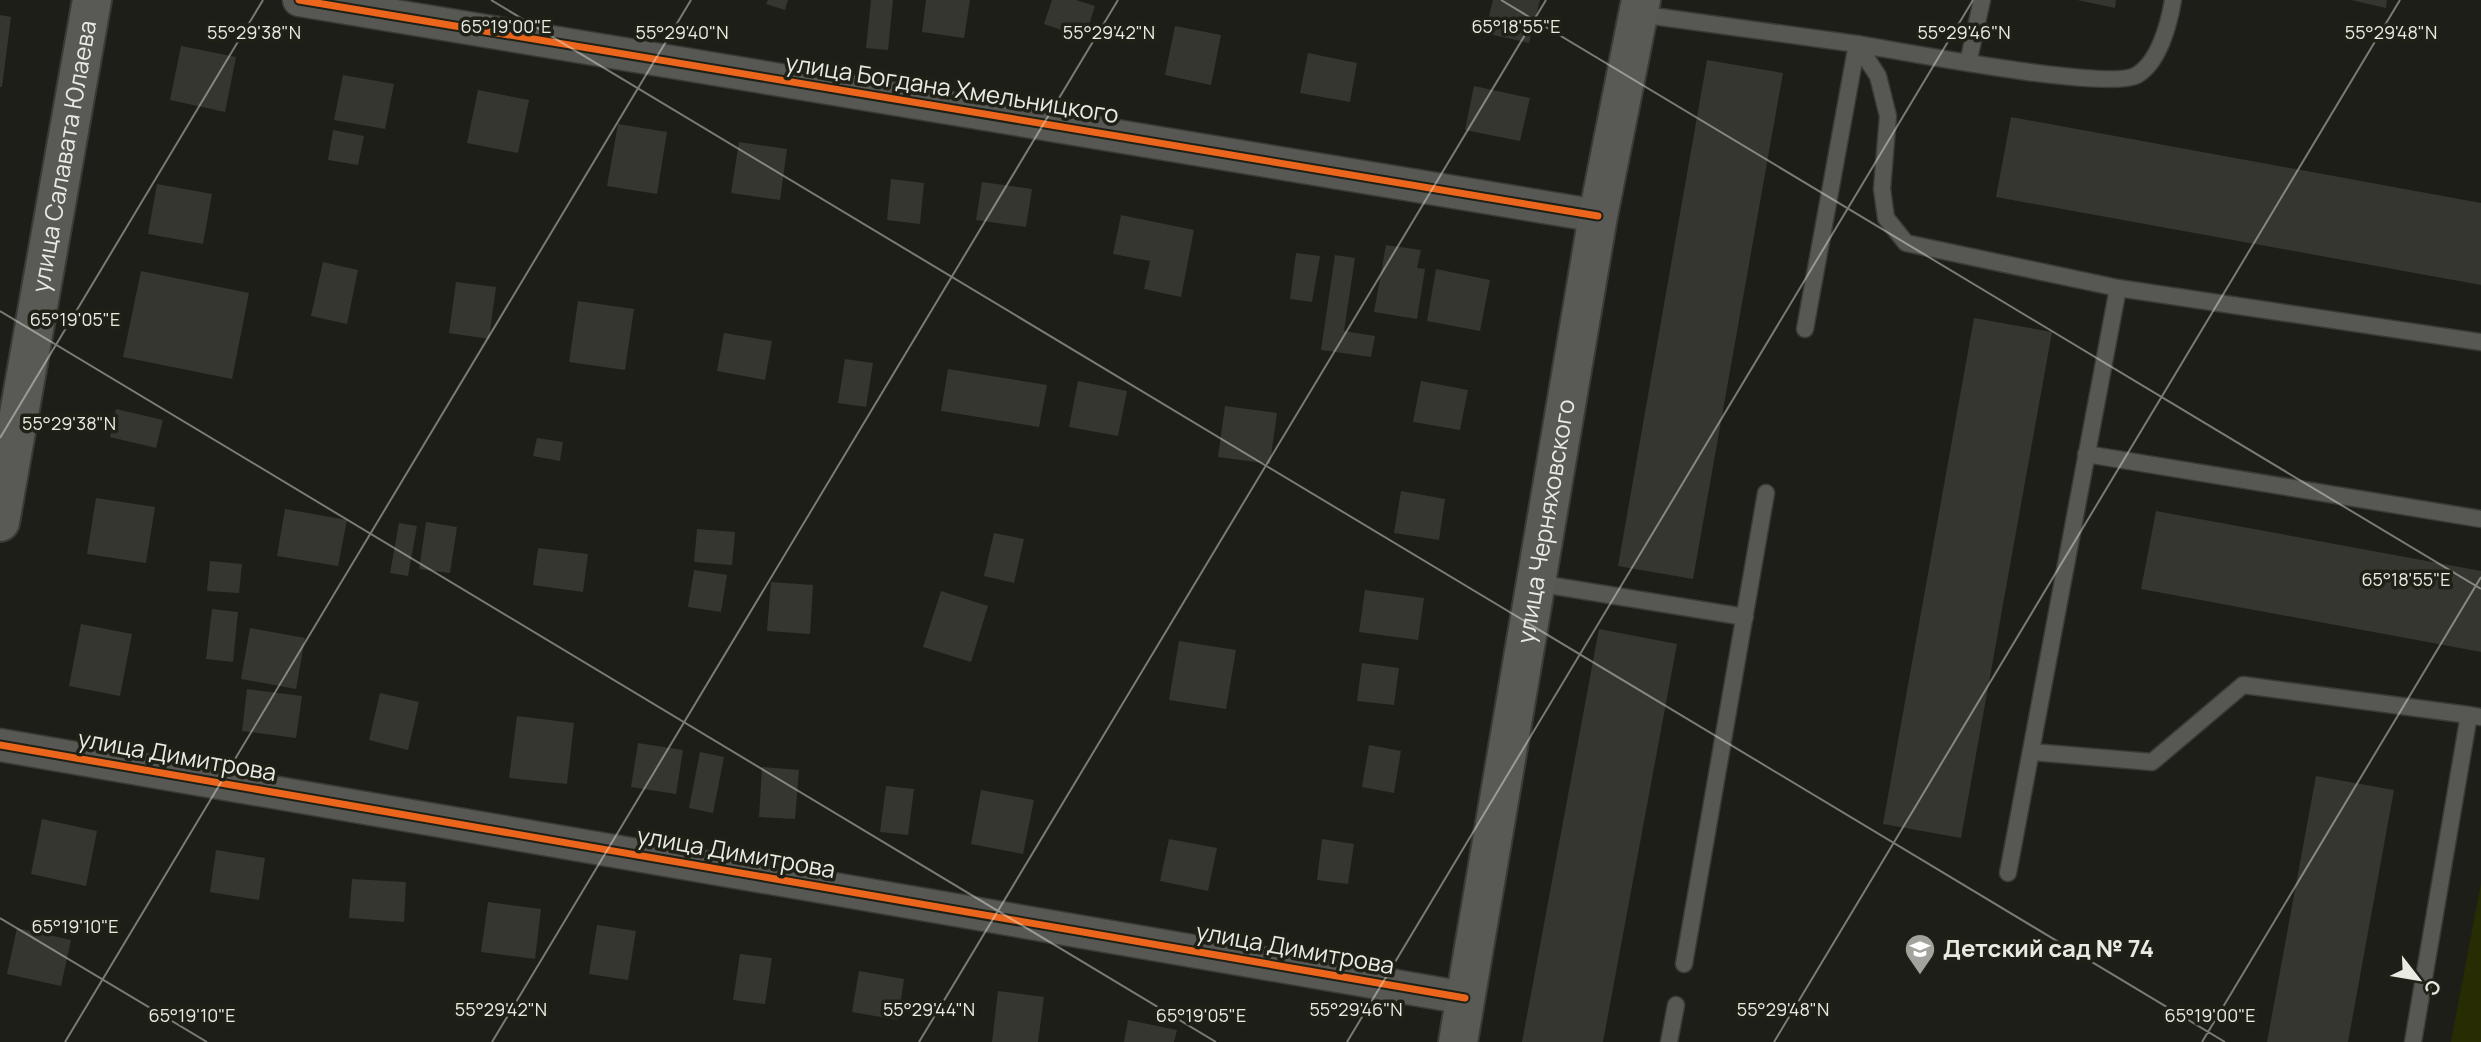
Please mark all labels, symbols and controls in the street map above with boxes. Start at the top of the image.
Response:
text: 65°19'00"E [461,14,551,38]
text: 65°18'55"E [1471,14,1561,38]
street label: улица Салавата Юлаева [23,18,103,295]
text: 55°29'38"N [207,20,301,44]
text: 55°29'40"N [636,20,728,44]
text: 55°29'42"N [1063,20,1155,44]
text: 55°29'46"N [1917,20,2011,44]
text: 55°29'48"N [2345,20,2437,44]
street label: улица Богдана Хмельницкого [783,45,1121,130]
text: 65°19'05"E [30,307,120,331]
street label: улица Черняховского [1508,396,1582,646]
text: 55°29'38"N [22,411,116,435]
text: 65°18'55"E [2361,567,2451,591]
street label: улица Димитрова [75,721,279,788]
street label: улица Димитрова [634,818,838,885]
text: 65°19'10"E [31,914,119,938]
street label: улица Димитрова [1193,914,1397,981]
place label: Детский сад № 74 [1943,931,2154,964]
school or university icon: Детский сад № 74 [1903,932,1937,976]
north arrow [2383,944,2453,1014]
text: С [2418,975,2447,1000]
text: 55°29'42"N [455,997,547,1021]
text: 55°29'44"N [883,997,975,1021]
text: 55°29'46"N [1309,997,1403,1021]
text: 55°29'48"N [1737,997,1829,1021]
text: 65°19'10"E [148,1003,236,1027]
text: 65°19'05"E [1156,1003,1246,1027]
text: 65°19'00"E [2165,1003,2255,1027]

